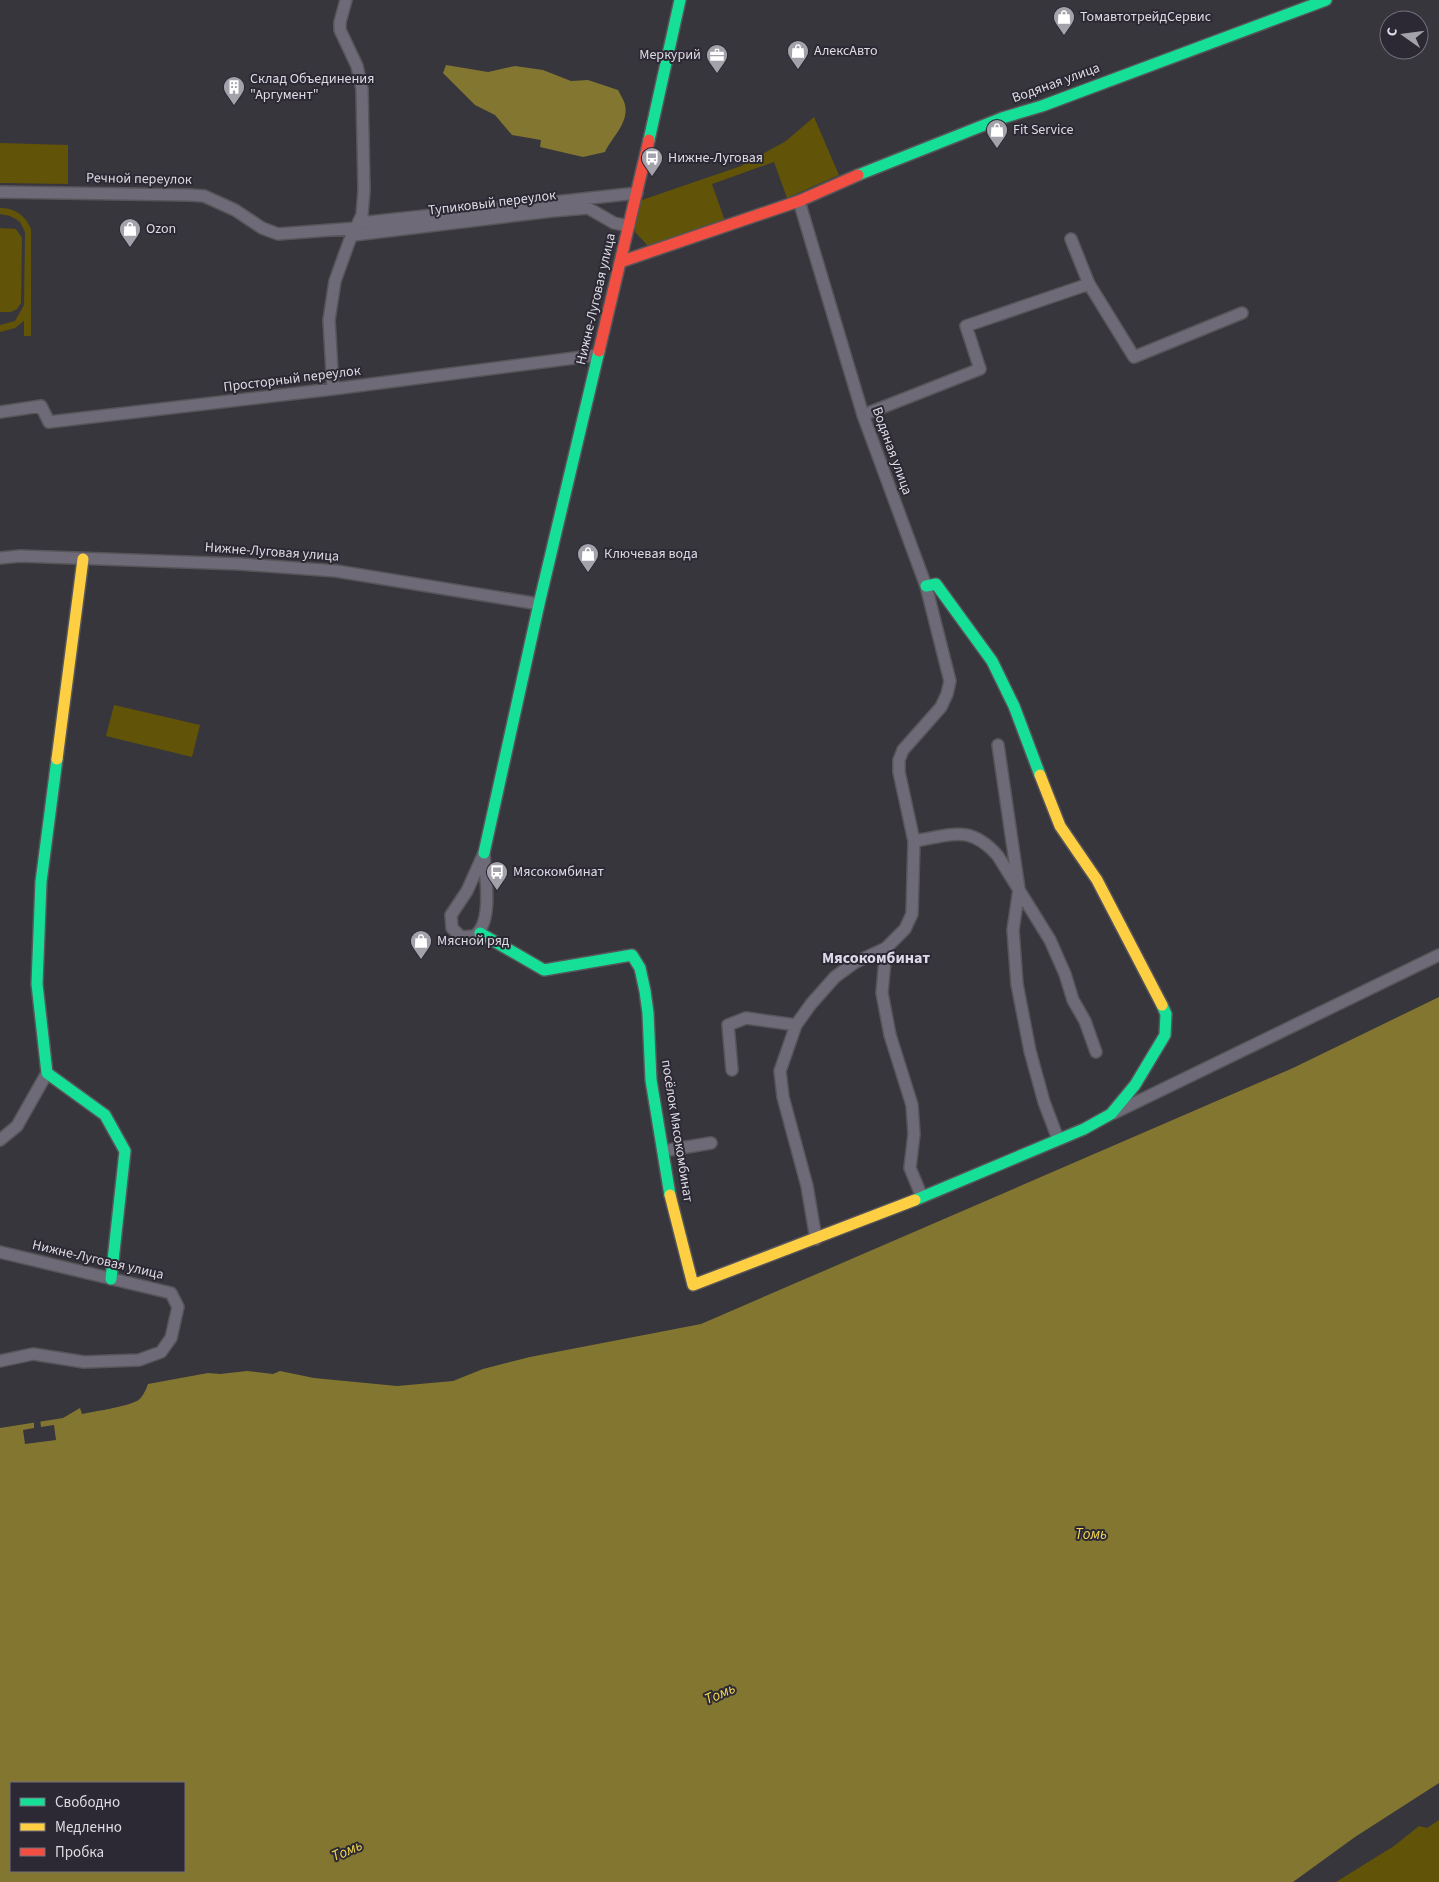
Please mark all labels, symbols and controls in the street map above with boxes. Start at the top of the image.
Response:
shop icon: ТомавтотрейдСервис [1052,5,1076,36]
place label: ТомавтотрейдСервис [1080,7,1212,27]
north arrow [1379,10,1429,60]
text: С [1382,26,1403,38]
shop icon: АлексАвто [786,39,810,70]
place label: АлексАвто [814,41,878,61]
office icon: Меркурий [705,43,729,74]
place label: Меркурий [639,45,701,65]
street label: Водяная улица [1009,58,1103,108]
place label: Склад Объединения "Аргумент" [250,69,375,105]
building icon: Склад Объединения "Аргумент" [222,75,246,106]
shop icon: Fit Service [985,118,1009,149]
place label: Fit Service [1013,120,1074,140]
bus stop icon: Нижне-Луговая [640,146,664,177]
place label: Нижне-Луговая [668,148,763,168]
street label: Речной переулок [86,168,192,190]
street label: Тупиковый переулок [427,185,557,221]
shop icon: Ozon [118,217,142,248]
place label: Ozon [146,219,176,239]
street label: Нижне-Луговая улица [571,231,621,367]
street label: Просторный переулок [222,361,362,397]
street label: Водяная улица [867,404,917,498]
street label: Нижне-Луговая улица [204,537,340,567]
shop icon: Ключевая вода [576,542,600,573]
place label: Ключевая вода [604,544,698,564]
bus stop icon: Мясокомбинат [485,860,509,891]
place label: Мясокомбинат [513,862,604,882]
shop icon: Мясной ряд [409,929,433,960]
place label: Мясной ряд [437,931,510,951]
district label: Мясокомбинат [822,947,930,969]
street label: посёлок Мясокомбинат [656,1058,698,1204]
street label: Нижне-Луговая улица [30,1235,166,1285]
water label: Томь [1075,1524,1107,1545]
water label: Томь [701,1678,739,1710]
legend [10,1782,185,1872]
text: Свободно [55,1792,120,1813]
text: Медленно [55,1817,122,1838]
water label: Томь [328,1835,366,1867]
text: Пробка [55,1842,104,1863]

